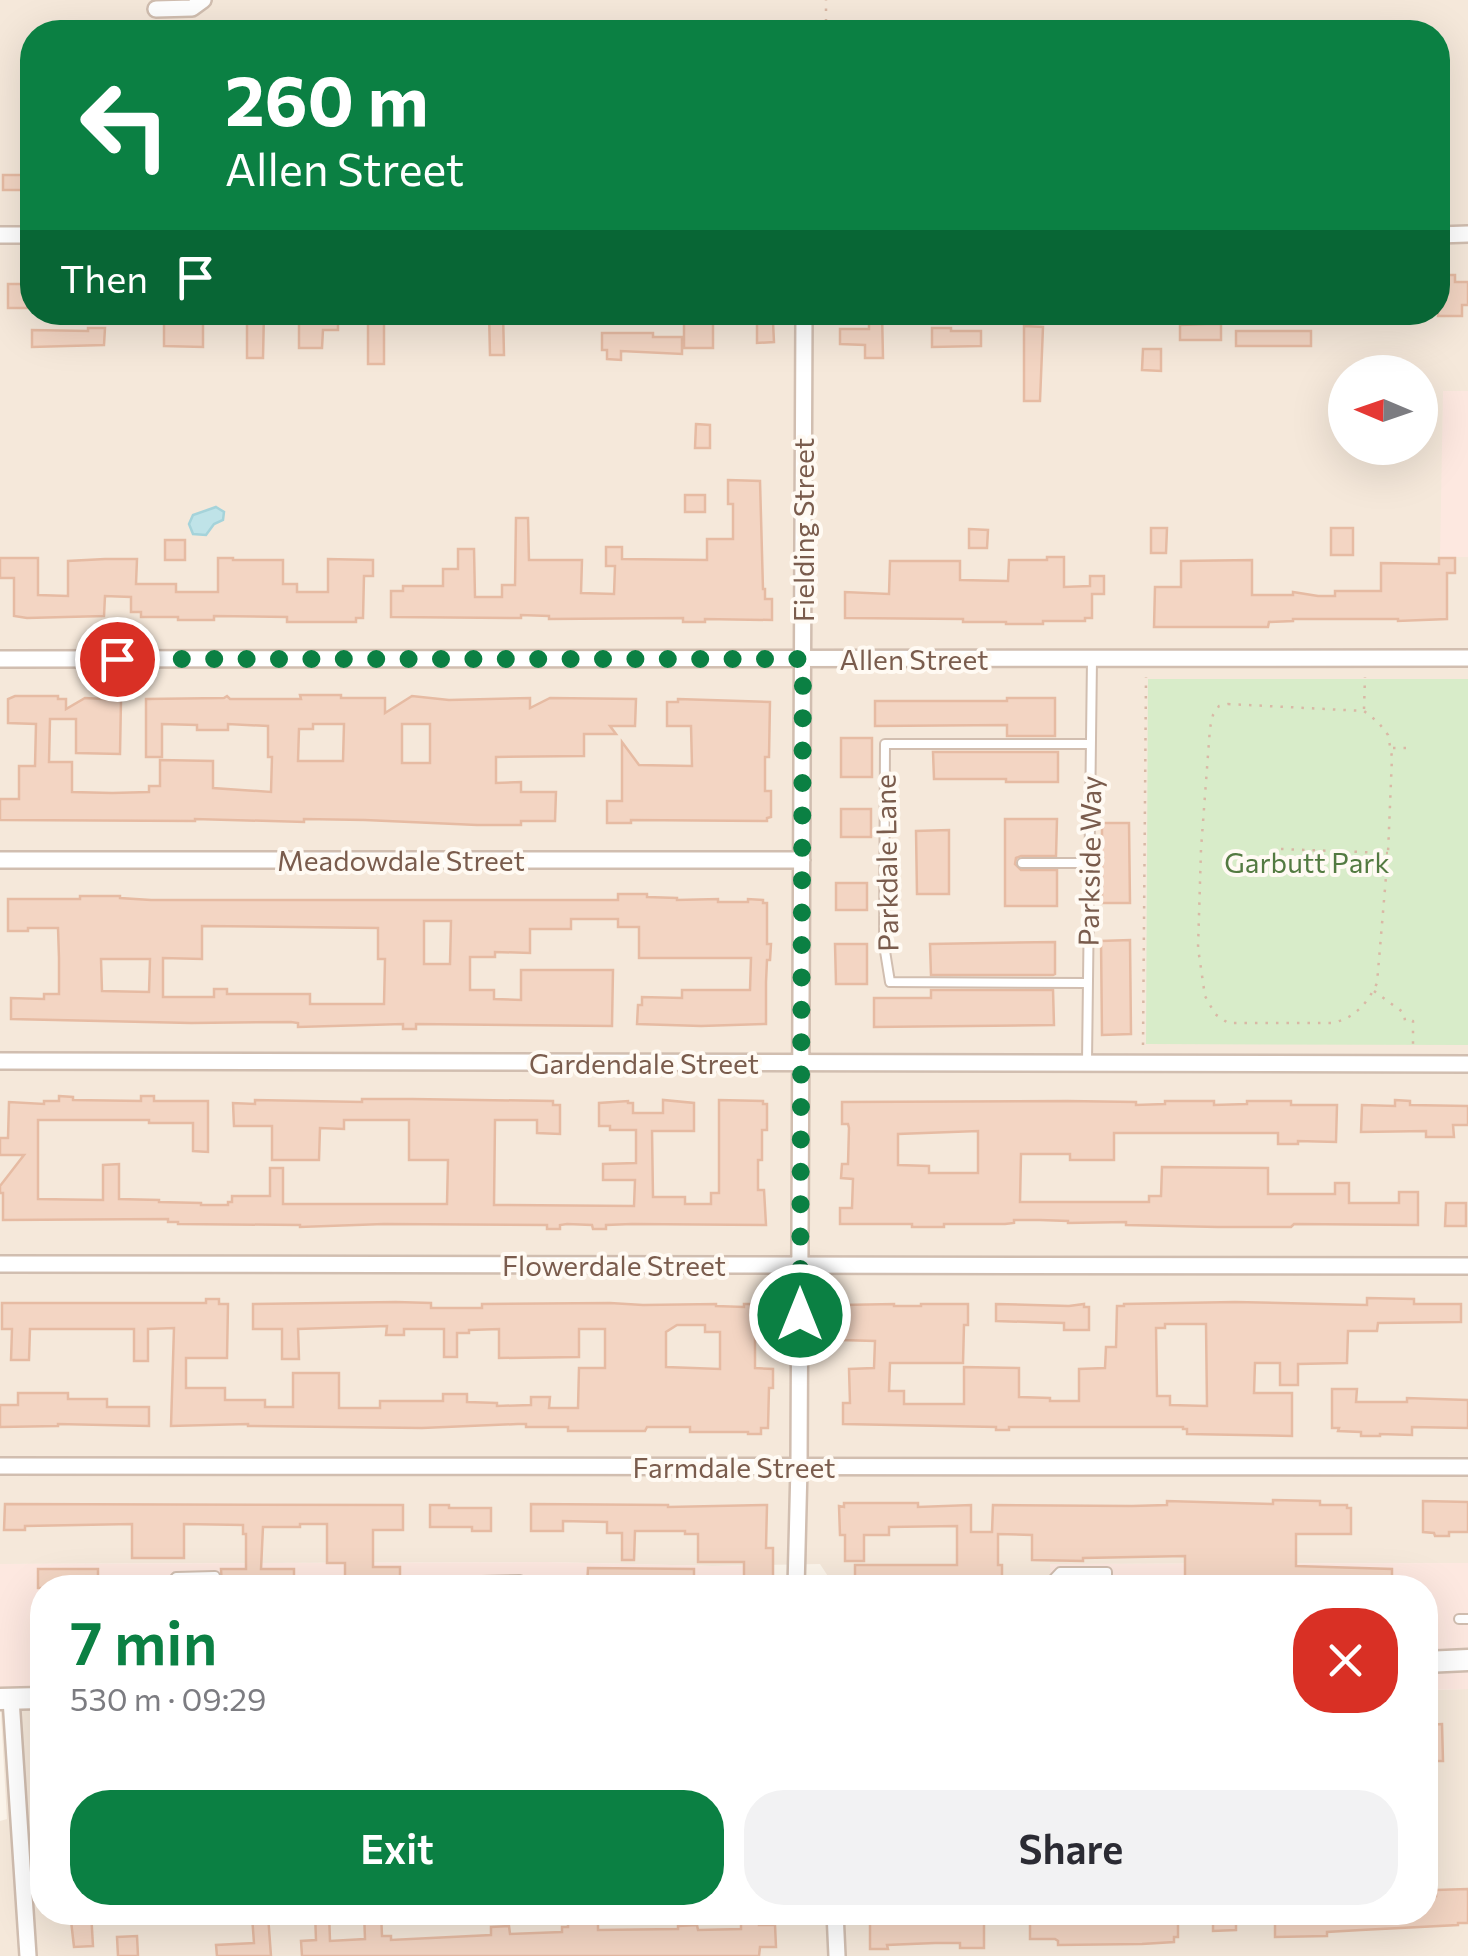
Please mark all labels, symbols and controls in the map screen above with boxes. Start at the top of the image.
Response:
text: 260 m [225,55,429,140]
icon: left [60,60,190,190]
text: Allen Street [225,140,464,195]
icon: arrive [168,250,223,305]
text: Then [60,254,148,301]
north arrow [1328,355,1438,465]
map controls [1328,355,1438,465]
street label: Fielding Street [786,438,820,622]
pin [75,617,160,702]
icon: arrive [90,632,145,687]
street label: Allen Street [840,642,988,676]
street label: Parkdale Lane [867,774,905,952]
street label: Parkside Way [1071,775,1107,947]
street label: Meadowdale Street [277,843,525,877]
park label: Garbutt Park [1224,845,1390,879]
street label: Gardendale Street [529,1046,759,1080]
street label: Flowerdale Street [502,1248,726,1282]
position arrow [748,1263,852,1367]
street label: Farmdale Street [633,1450,835,1484]
text: 7 min [70,1604,217,1677]
button: close [1293,1608,1398,1713]
text: 530 m · 09:29 [70,1678,266,1718]
button: Exit [70,1790,724,1905]
button: Share [744,1790,1398,1905]

